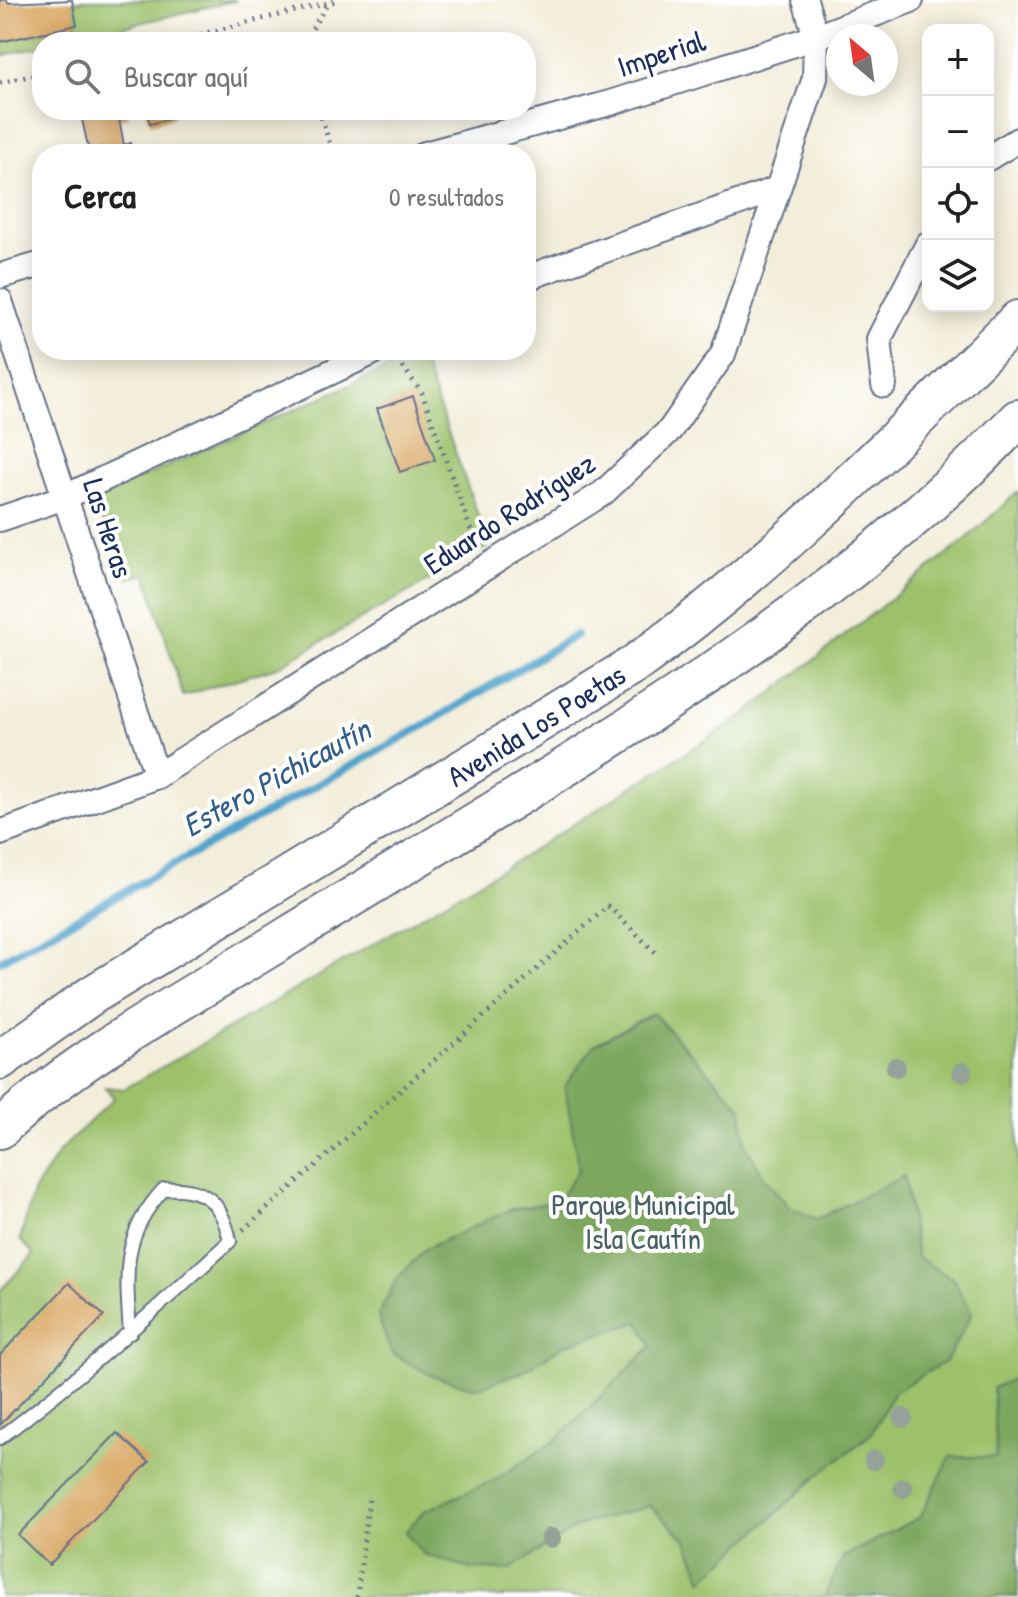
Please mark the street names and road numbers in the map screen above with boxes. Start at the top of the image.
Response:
street label: Imperial [612,20,710,86]
street label: Eduardo Rodríguez [416,443,603,583]
street label: Las Heras [74,473,144,583]
street label: Avenida Los Poetas [439,654,633,796]

